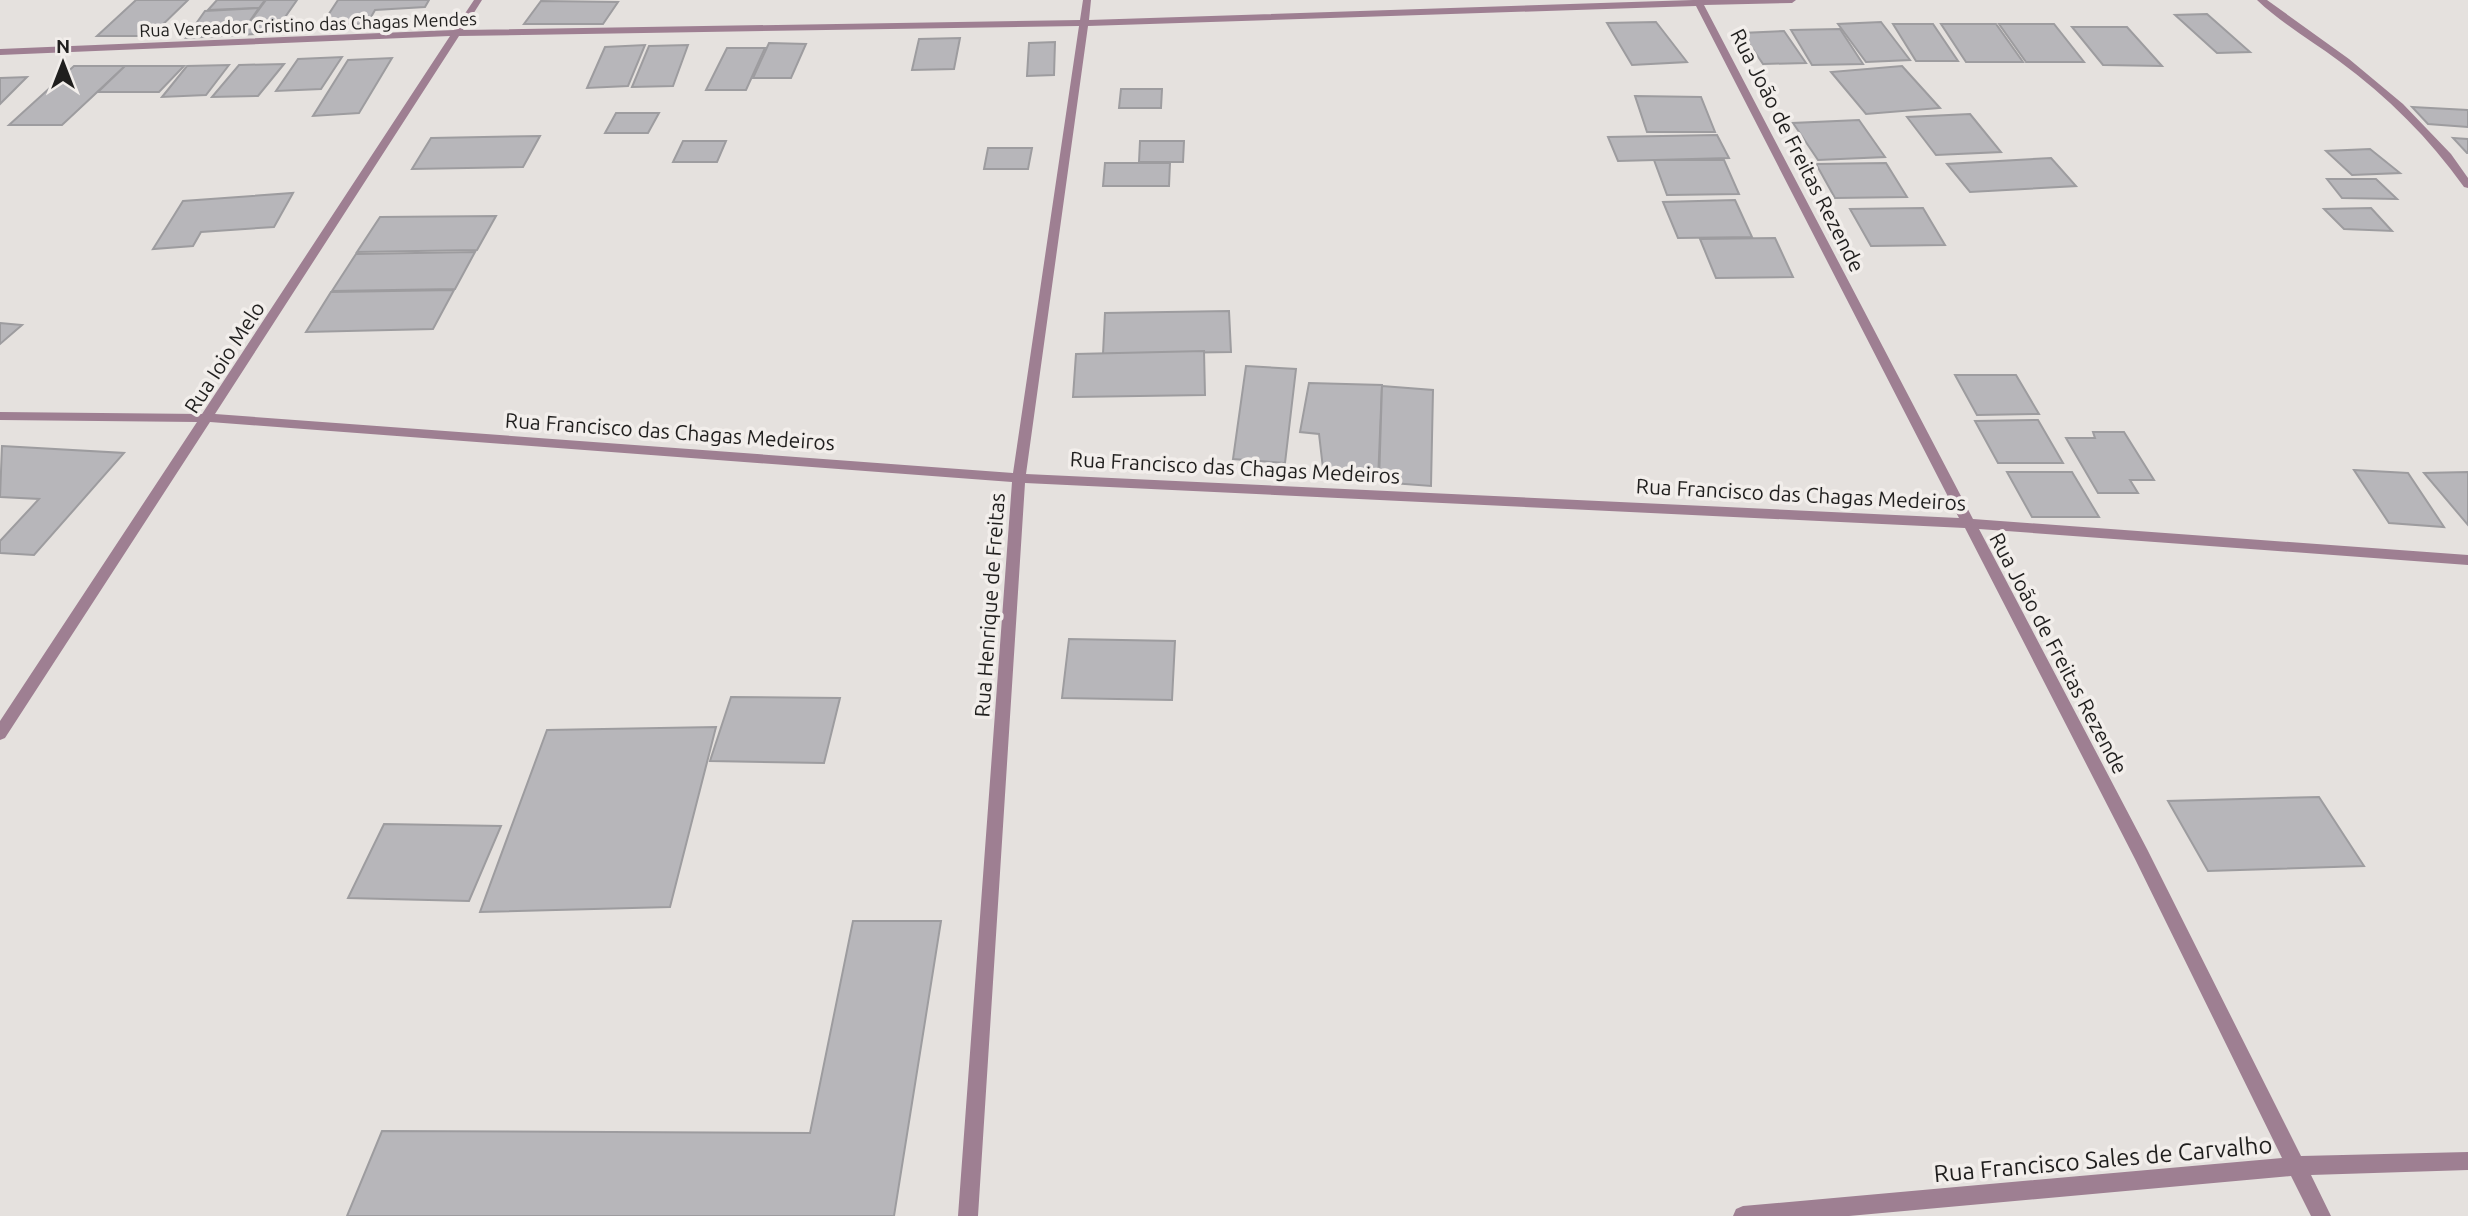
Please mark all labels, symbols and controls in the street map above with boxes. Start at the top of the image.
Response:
street label: Rua Vereador Cristino das Chagas Mendes [139,8,477,40]
street label: Rua João de Freitas Rezende [1726,24,1870,276]
north arrow [28,28,98,98]
text: N [56,35,70,57]
street label: Rua Ioio Melo [179,297,269,417]
street label: Rua Francisco das Chagas Medeiros [504,408,836,454]
street label: Rua Francisco das Chagas Medeiros [1069,446,1401,488]
street label: Rua Francisco das Chagas Medeiros [1635,473,1967,515]
street label: Rua Henrique de Freitas [969,492,1009,718]
street label: Rua João de Freitas Rezende [1985,528,2133,778]
street label: Rua Francisco Sales de Carvalho [1933,1131,2273,1187]

